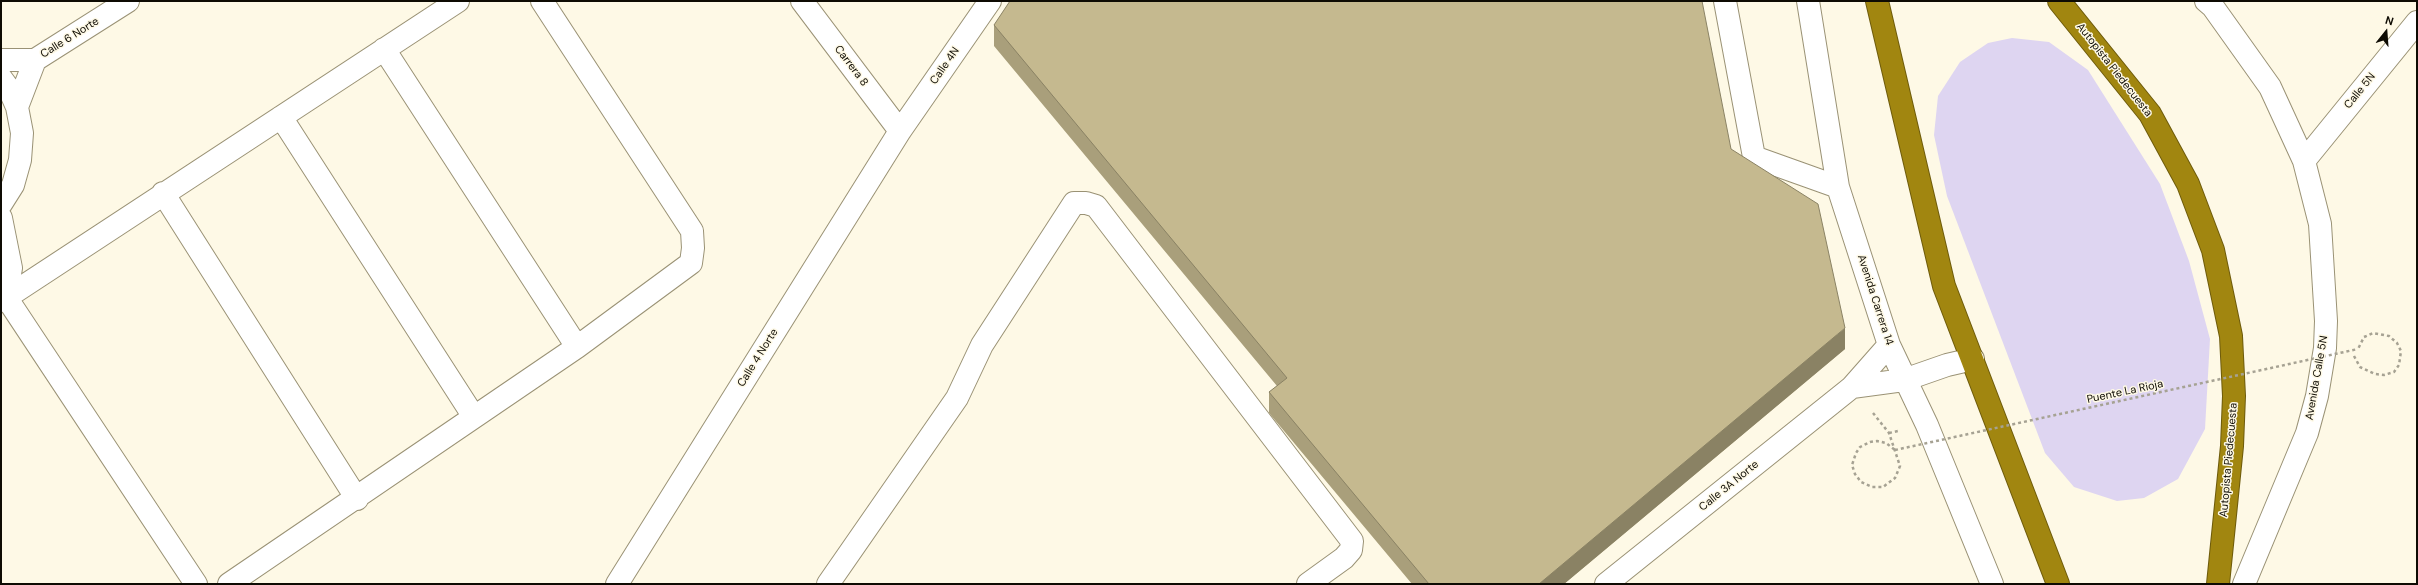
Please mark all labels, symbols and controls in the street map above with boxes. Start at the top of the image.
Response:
north arrow [2366,12,2406,52]
text: N [2384,13,2395,28]
street label: Calle 6 Norte [38,15,102,61]
street label: Autopista Piedecuesta [2073,21,2155,119]
street label: Carrera 8 [831,43,871,89]
street label: Calle 4N [927,45,963,87]
street label: Calle 5N [2342,70,2378,112]
street label: Avenida Carrera 14 [1854,253,1896,347]
street label: Calle 4 Norte [735,326,781,390]
street label: Avenida Calle 5N [2303,335,2331,421]
street label: Puente La Rioja [2086,377,2164,407]
street label: Autopista Piedecuesta [2217,402,2241,518]
street label: Calle 3A Norte [1697,458,1761,514]

